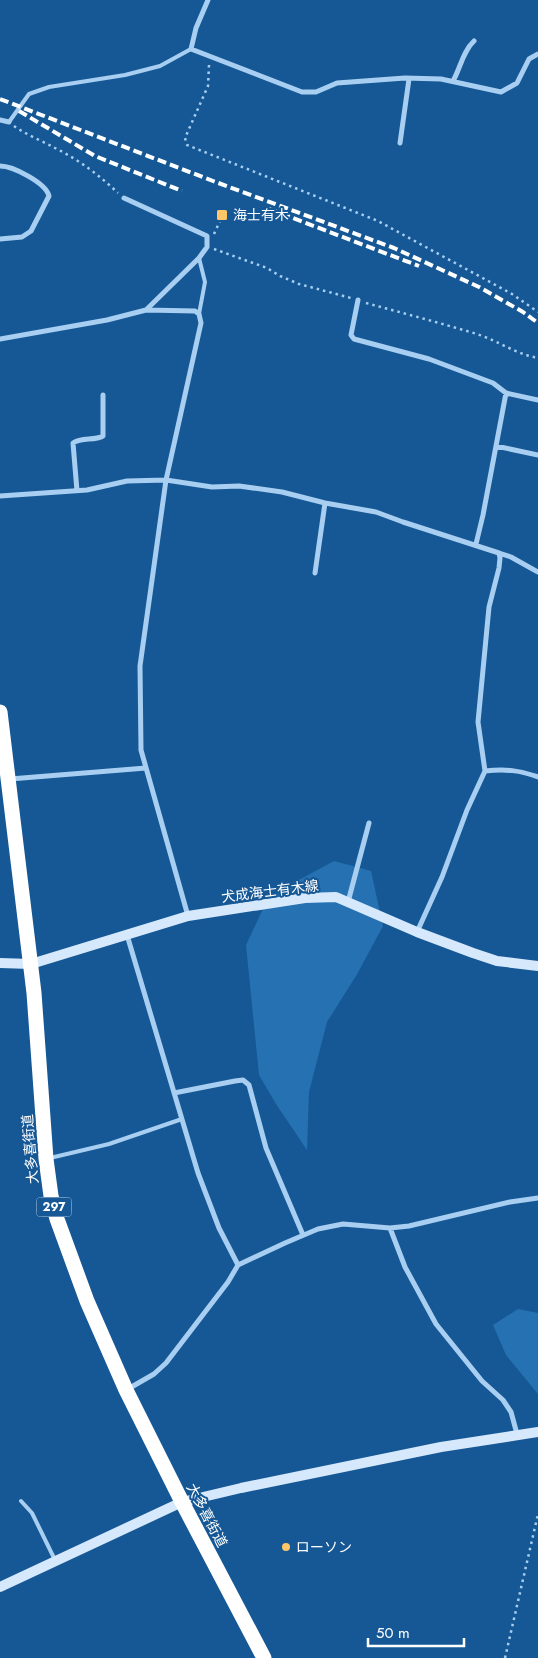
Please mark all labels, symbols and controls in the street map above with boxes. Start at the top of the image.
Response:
place label: 海士有木 [233,205,289,225]
marker: 海士有木 [215,208,229,222]
street label: 犬成海士有木線 [220,875,320,907]
street label: 大多喜街道 [17,1113,43,1185]
road number: 297 [36,1198,72,1216]
street label: 大多喜街道 [182,1479,232,1551]
place label: ローソン [296,1537,352,1557]
marker: ローソン [280,1541,292,1553]
scale bar [368,1616,464,1648]
text: 50 m [376,1622,410,1644]

